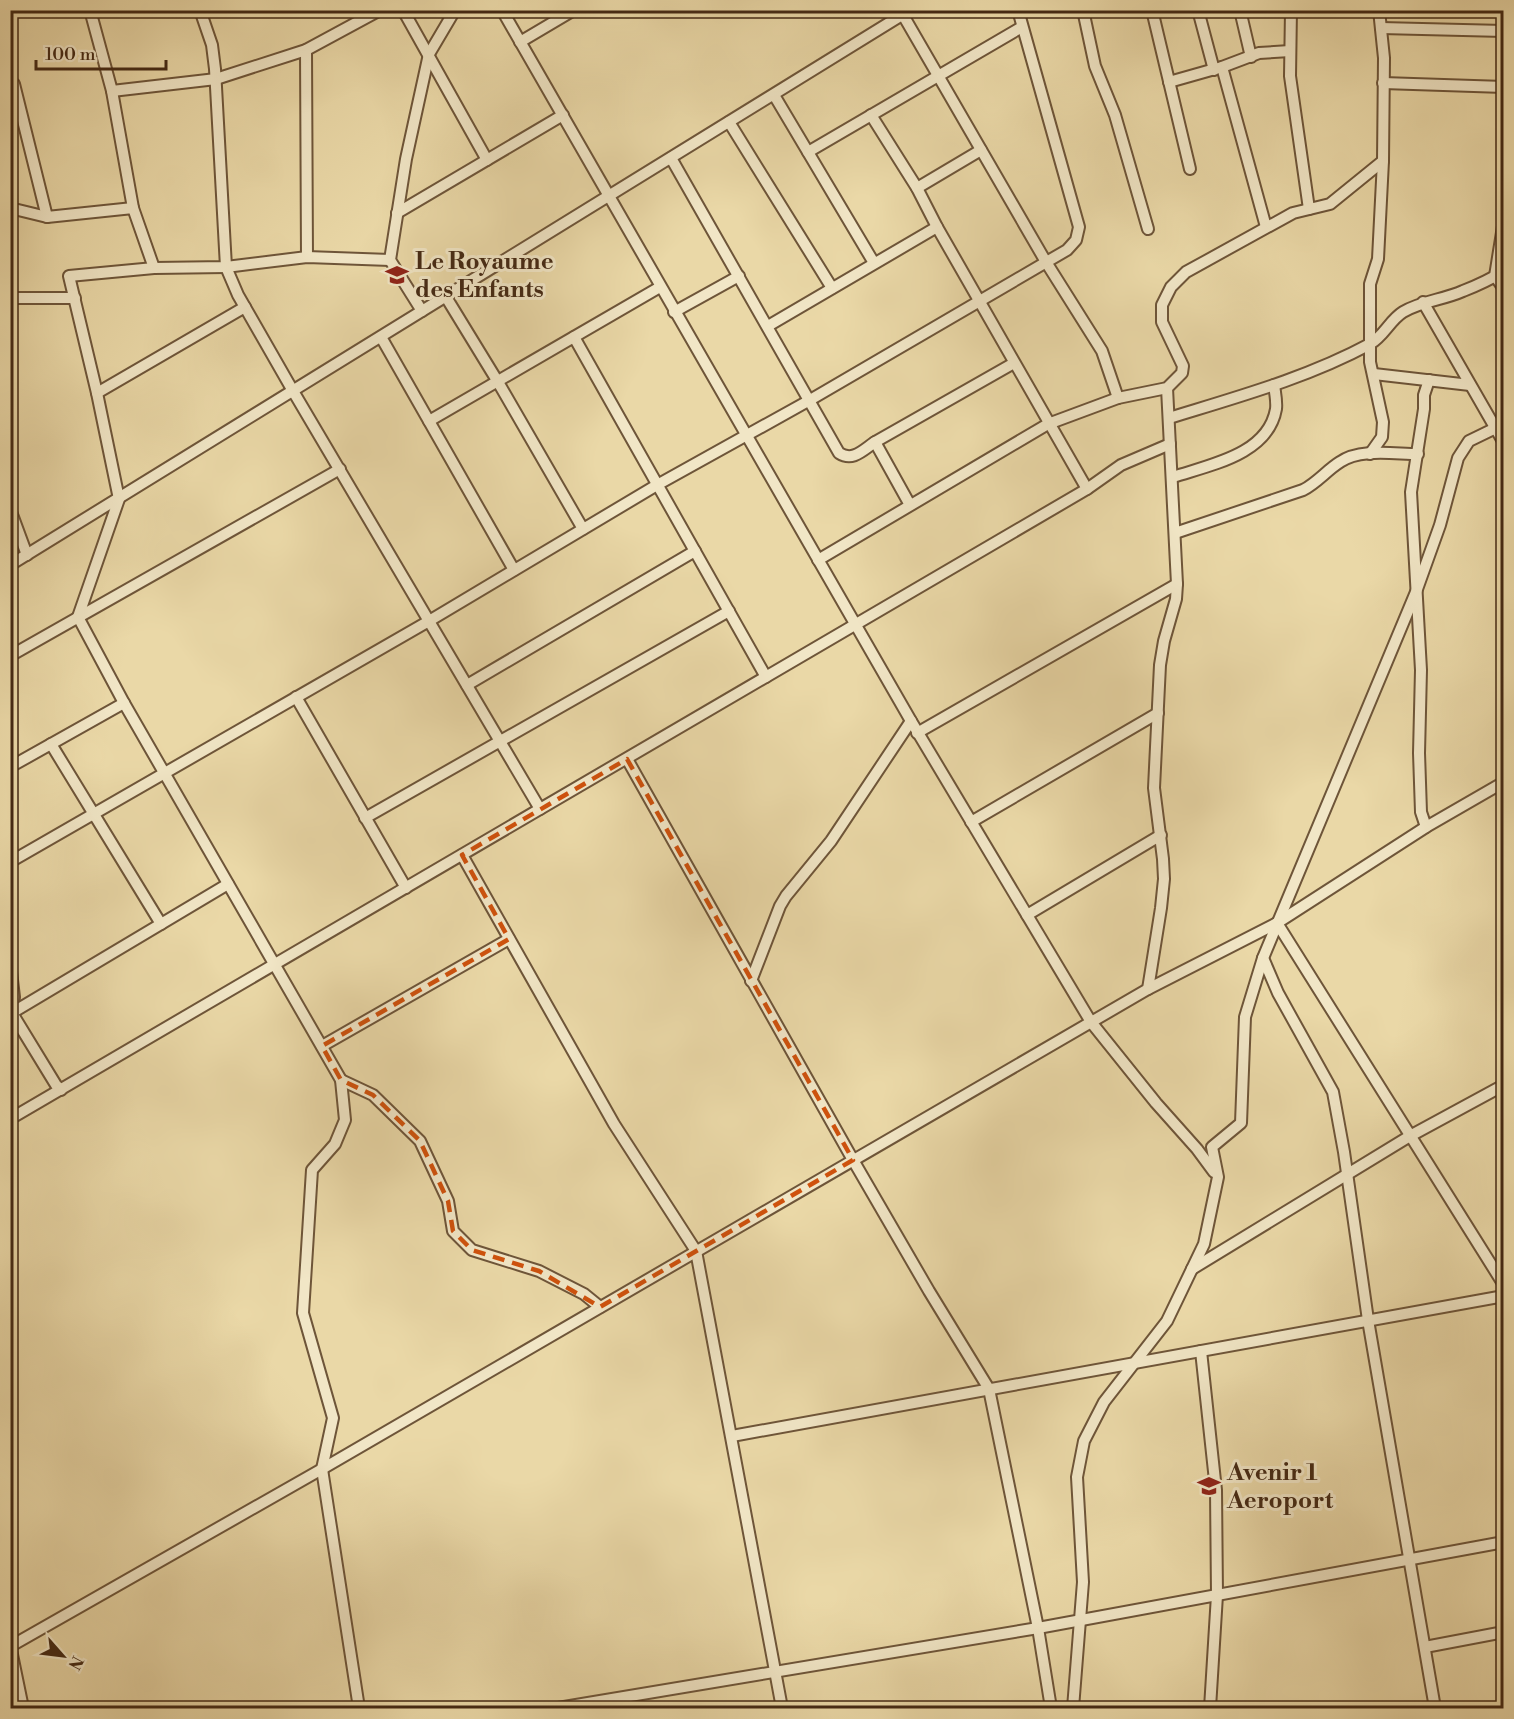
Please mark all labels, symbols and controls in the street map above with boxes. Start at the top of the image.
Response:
scale bar [36,33,166,71]
text: 100 m [45,43,96,66]
place label: Le Royaume des Enfants [415,247,554,305]
school or university icon: Le Royaume des Enfants [384,262,410,288]
place label: Avenir 1 Aeroport [1226,1458,1334,1516]
school or university icon: Avenir 1 Aeroport [1196,1473,1222,1499]
north arrow [33,1626,93,1686]
text: N [63,1652,87,1673]

